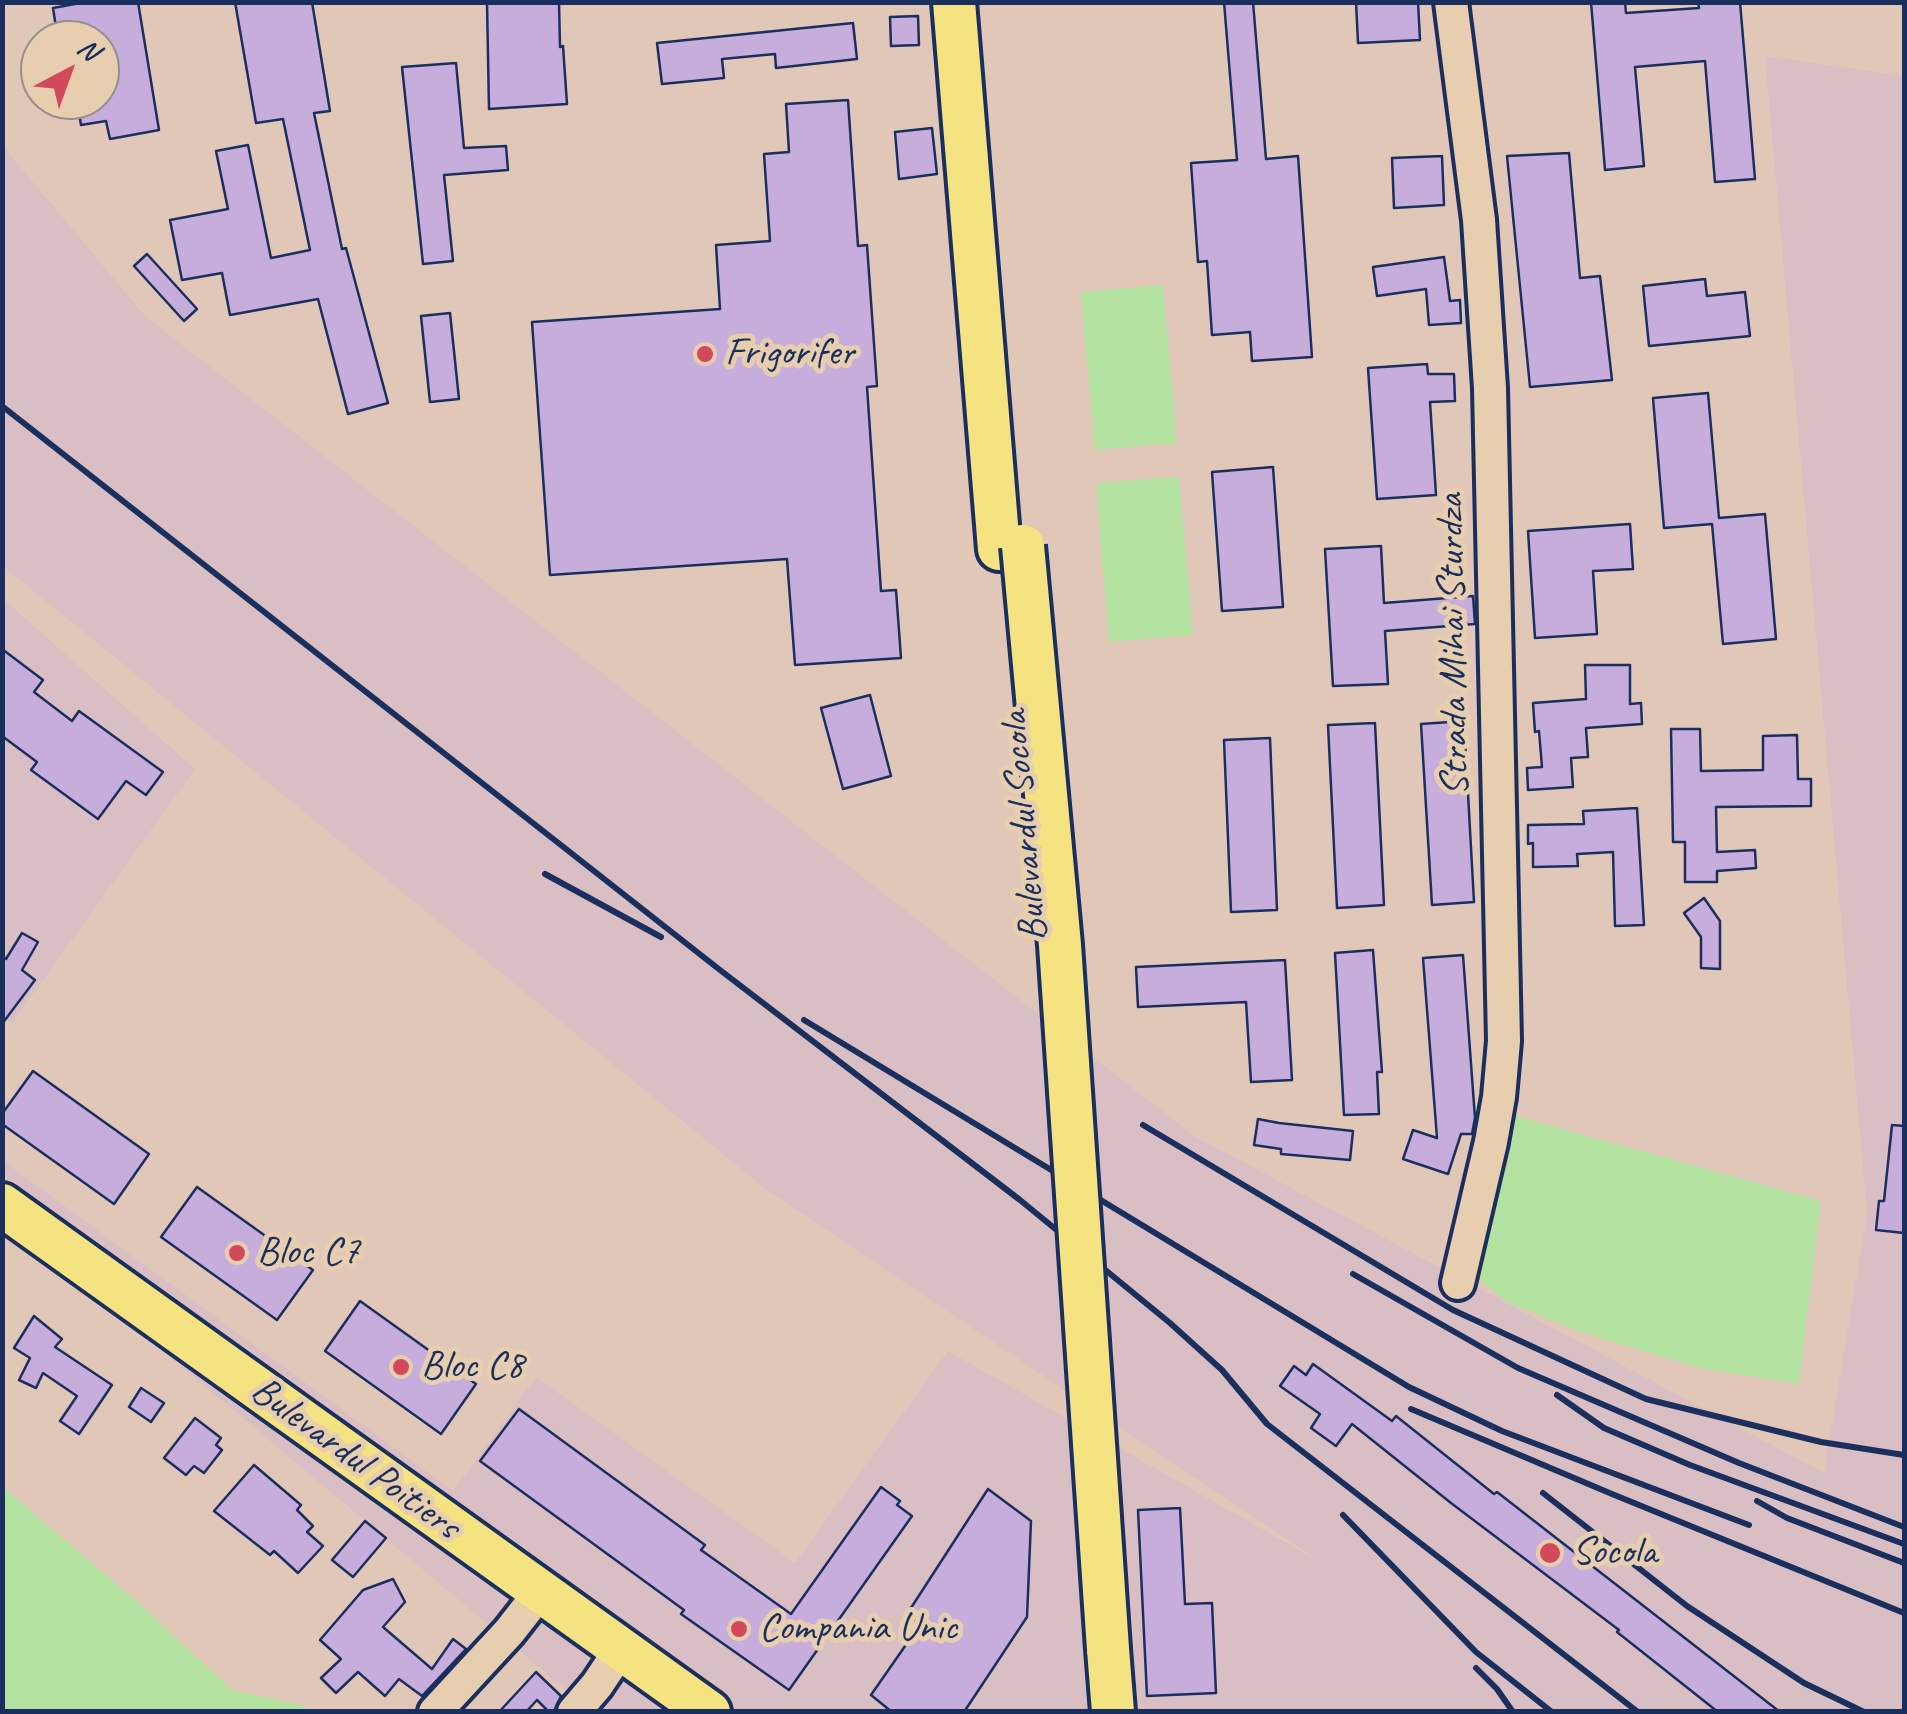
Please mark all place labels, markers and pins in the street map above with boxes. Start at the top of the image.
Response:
place label: Frigorifer [725,330,854,378]
marker: Frigorifer [694,343,716,365]
place label: Bloc C7 [257,1229,360,1277]
marker: Bloc C7 [226,1242,248,1264]
place label: Bloc C8 [421,1343,524,1391]
marker: Bloc C8 [390,1356,412,1378]
place label: Socola [1572,1529,1657,1577]
marker: Socola [1537,1540,1563,1566]
place label: Compania Unic [759,1605,957,1653]
marker: Compania Unic [728,1618,750,1640]

